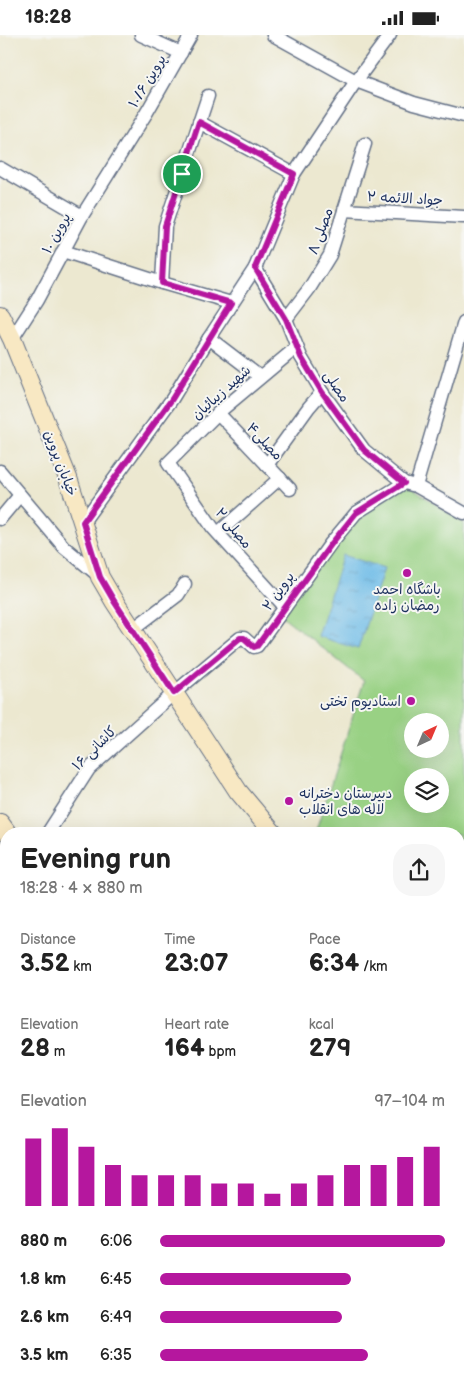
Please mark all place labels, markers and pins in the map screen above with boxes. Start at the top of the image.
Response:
pin [161,153,203,195]
marker: باشگاه احمد رمضان زاده [401,567,413,579]
place label: باشگاه احمد رمضان زاده [373,581,441,614]
place label: استادیوم تختی [320,693,401,712]
marker: استادیوم تختی [405,695,417,707]
place label: دبیرستان دخترانه لاله های انقلاب [299,785,392,818]
marker: دبیرستان دخترانه لاله های انقلاب [283,795,295,807]

